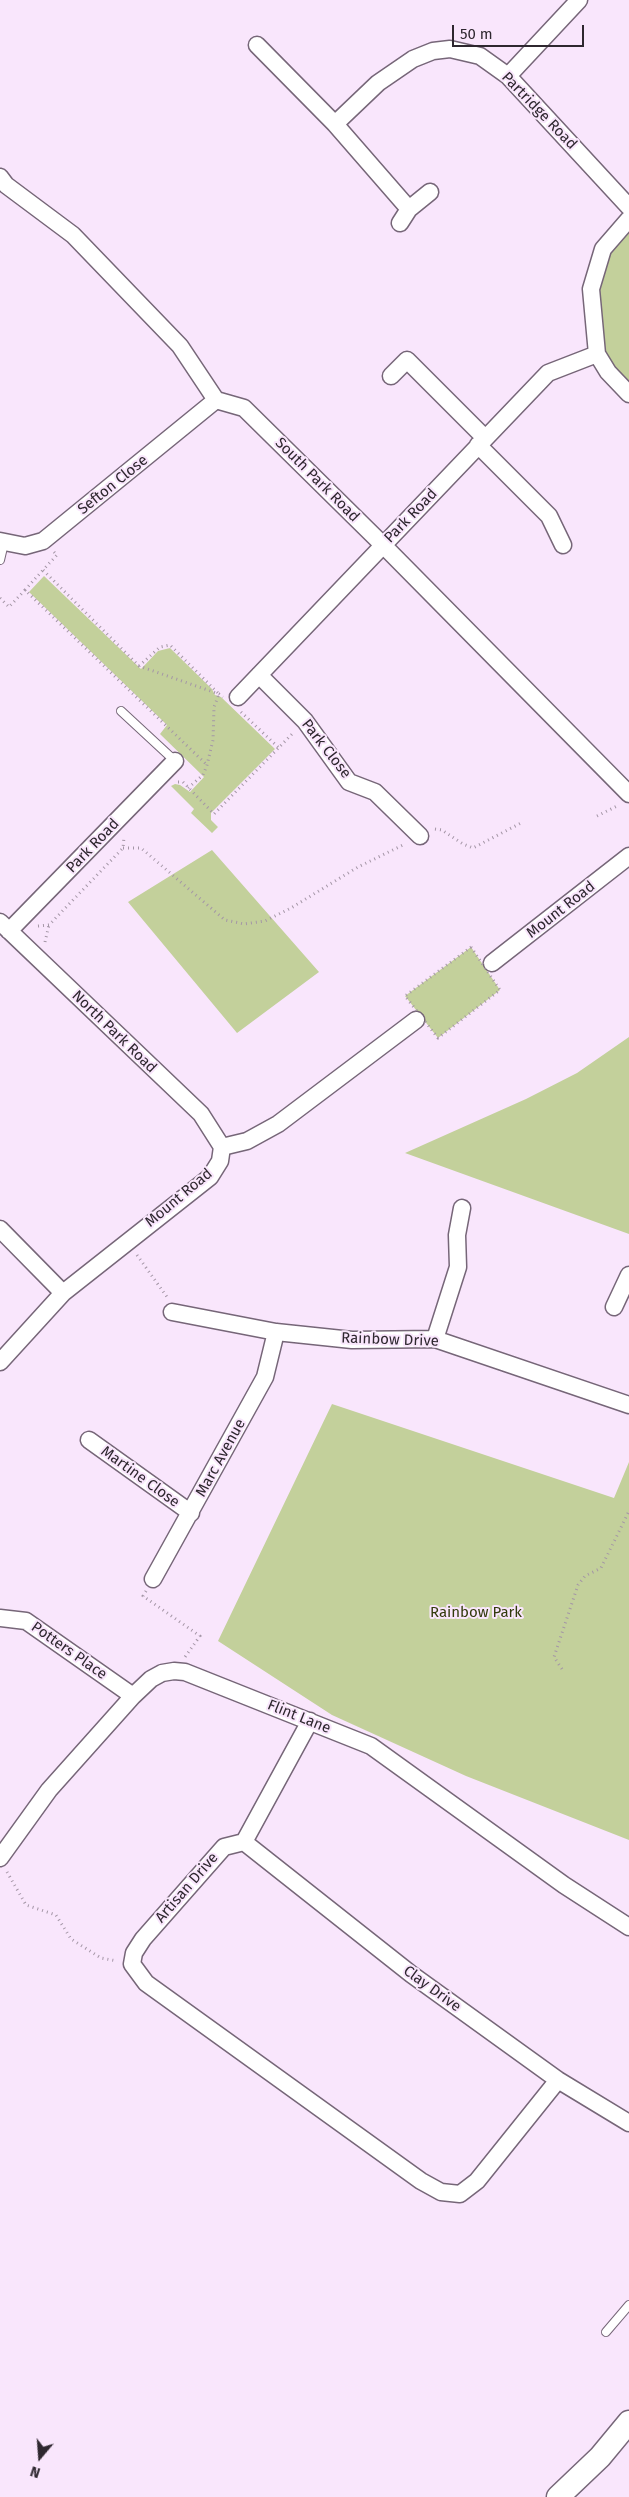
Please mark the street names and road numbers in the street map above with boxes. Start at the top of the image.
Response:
street label: Partridge Road [498,69,580,153]
street label: South Park Road [271,434,363,526]
street label: Sefton Close [74,451,152,519]
street label: Park Road [381,485,441,547]
street label: Park Close [297,716,355,782]
street label: Park Road [63,815,123,877]
street label: Mount Road [523,878,599,942]
street label: North Park Road [68,987,160,1077]
street label: Mount Road [142,1165,216,1231]
street label: Rainbow Drive [341,1329,439,1351]
street label: Marc Avenue [192,1416,250,1500]
street label: Martine Close [97,1442,183,1512]
street label: Potters Place [28,1618,110,1684]
street label: Flint Lane [265,1696,333,1738]
street label: Artisan Drive [152,1849,222,1927]
street label: Clay Drive [400,1962,464,2016]

